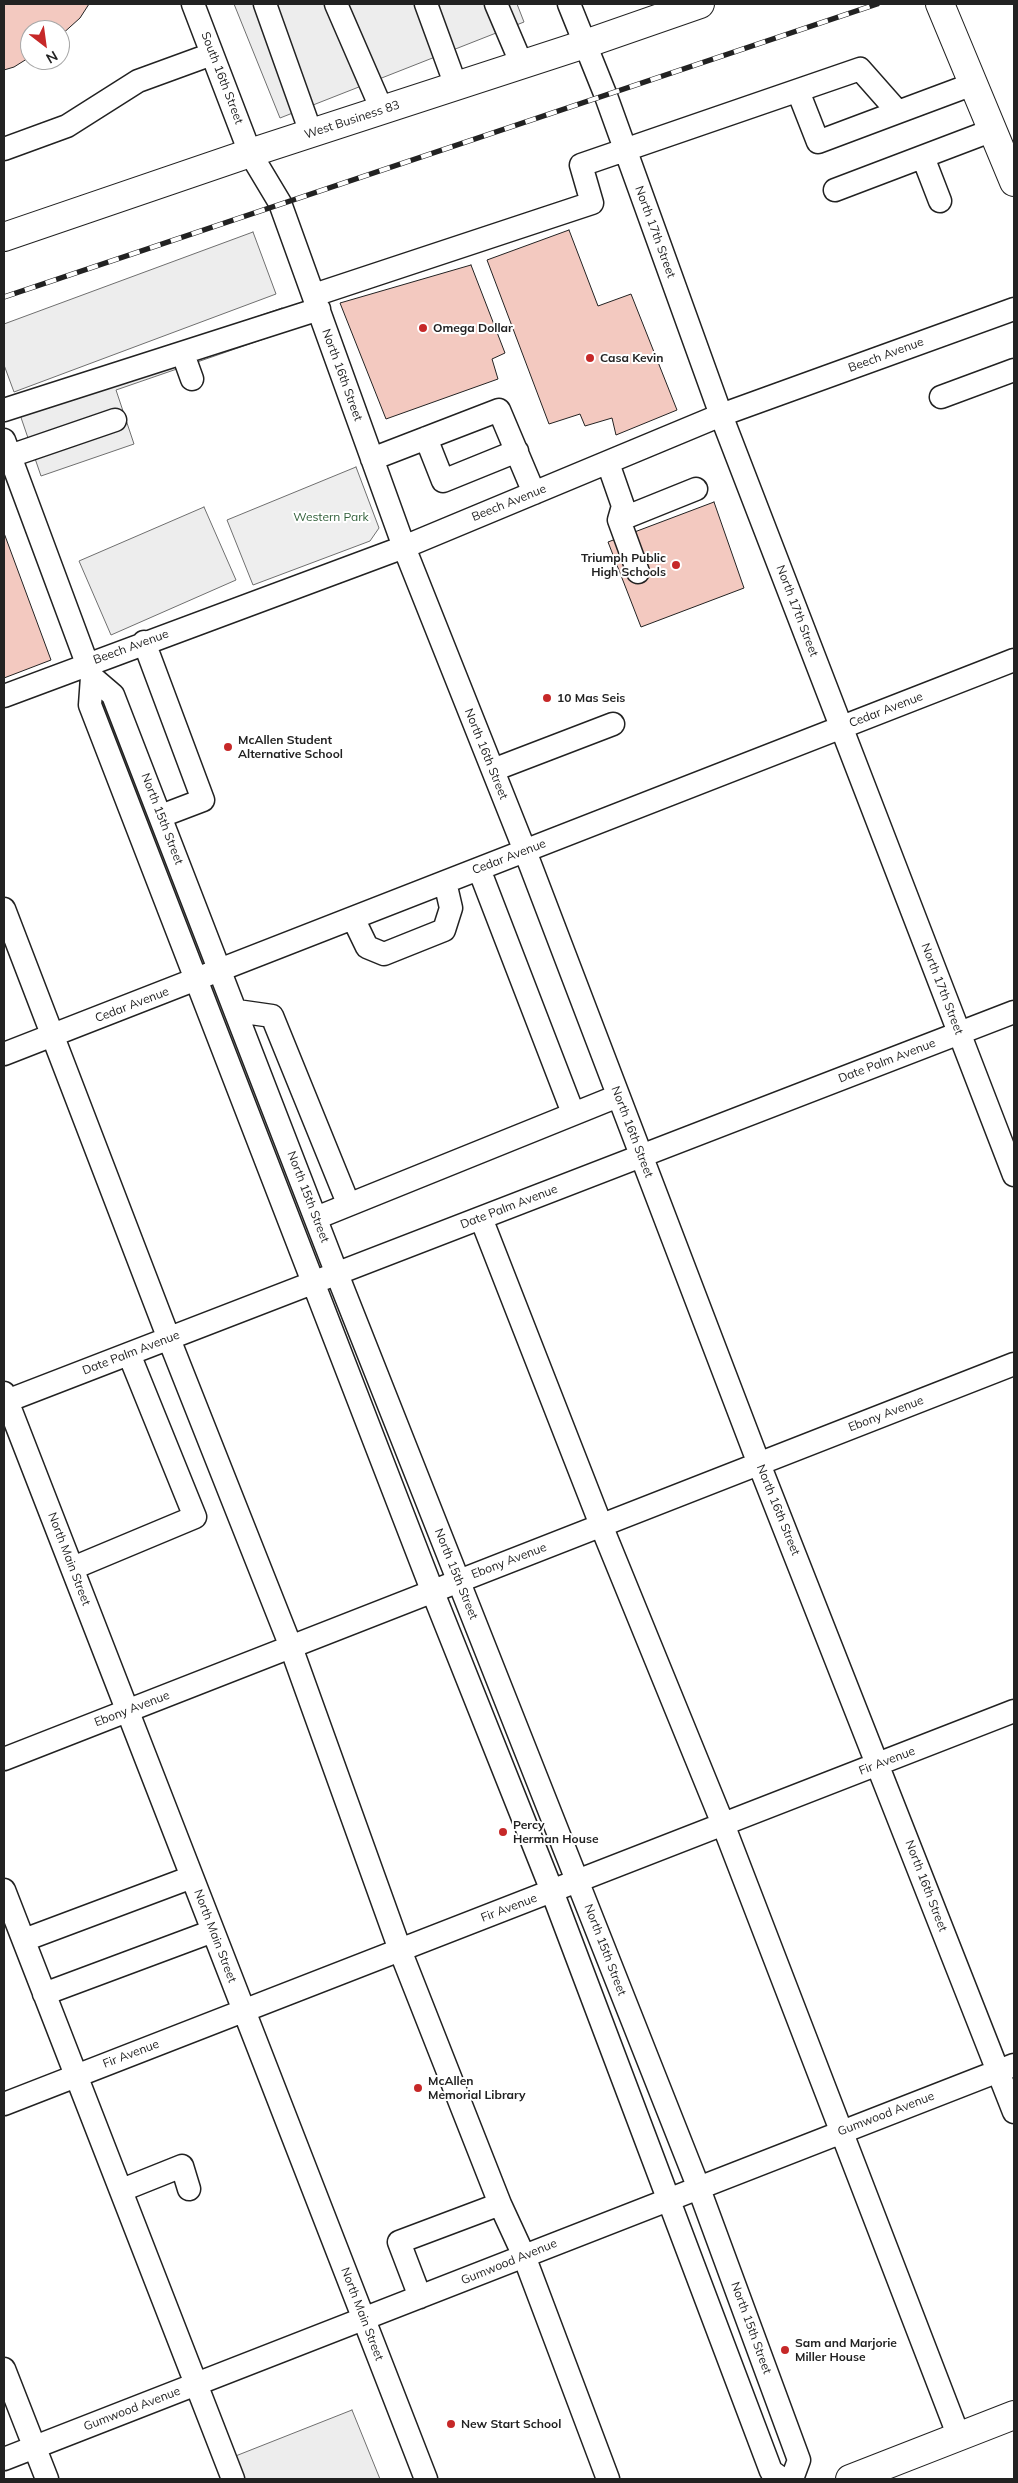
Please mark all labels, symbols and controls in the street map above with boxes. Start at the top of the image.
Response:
north arrow [20,20,70,70]
street label: South 16th Street [198,30,246,126]
text: N [43,47,61,68]
street label: West Business 83 [303,98,401,142]
street label: North 17th Street [632,184,678,280]
place label: Omega Dollar [433,321,513,335]
marker: Omega Dollar [417,322,429,334]
street label: North 16th Street [319,327,365,423]
street label: Beech Avenue [846,335,926,375]
place label: Casa Kevin [600,351,663,365]
marker: Casa Kevin [584,352,596,364]
street label: Beech Avenue [470,482,548,524]
park label: Western Park [293,510,369,524]
place label: Triumph Public High Schools [581,551,666,579]
marker: Triumph Public High Schools [670,559,682,571]
street label: North 17th Street [773,563,821,659]
street label: Beech Avenue [91,627,171,667]
street label: Cedar Avenue [847,689,925,731]
place label: 10 Mas Seis [557,691,625,705]
marker: 10 Mas Seis [541,692,553,704]
street label: North 16th Street [461,706,511,802]
place label: McAllen Student Alternative School [238,733,343,761]
marker: McAllen Student Alternative School [222,741,234,753]
street label: North 15th Street [138,771,186,867]
street label: Cedar Avenue [470,836,548,878]
street label: North 17th Street [918,941,966,1037]
street label: Cedar Avenue [93,984,171,1026]
street label: Date Palm Avenue [836,1036,938,1086]
street label: North 16th Street [608,1084,656,1180]
street label: North 15th Street [284,1149,332,1245]
street label: Date Palm Avenue [458,1182,560,1232]
street label: Date Palm Avenue [80,1328,182,1378]
street label: Ebony Avenue [846,1393,926,1435]
street label: North 16th Street [753,1462,803,1558]
street label: North Main Street [45,1510,93,1608]
street label: North 15th Street [431,1526,481,1622]
street label: Ebony Avenue [469,1540,549,1582]
street label: Ebony Avenue [92,1688,172,1730]
street label: Fir Avenue [857,1744,917,1778]
place label: Percy Herman House [513,1818,598,1846]
marker: Percy Herman House [497,1826,509,1838]
street label: North 16th Street [902,1838,950,1934]
street label: North Main Street [191,1887,239,1985]
street label: Fir Avenue [479,1891,539,1925]
street label: North 15th Street [581,1902,629,1998]
street label: Fir Avenue [101,2037,161,2071]
place label: McAllen Memorial Library [428,2074,526,2102]
marker: McAllen Memorial Library [412,2082,424,2094]
street label: Gumwood Avenue [836,2089,936,2139]
street label: Gumwood Avenue [459,2236,559,2288]
street label: North Main Street [338,2265,386,2363]
street label: North 15th Street [728,2280,774,2376]
place label: Sam and Marjorie Miller House [795,2336,897,2364]
marker: Sam and Marjorie Miller House [779,2344,791,2356]
street label: Gumwood Avenue [82,2384,182,2434]
place label: New Start School [461,2417,561,2431]
marker: New Start School [445,2418,457,2430]

